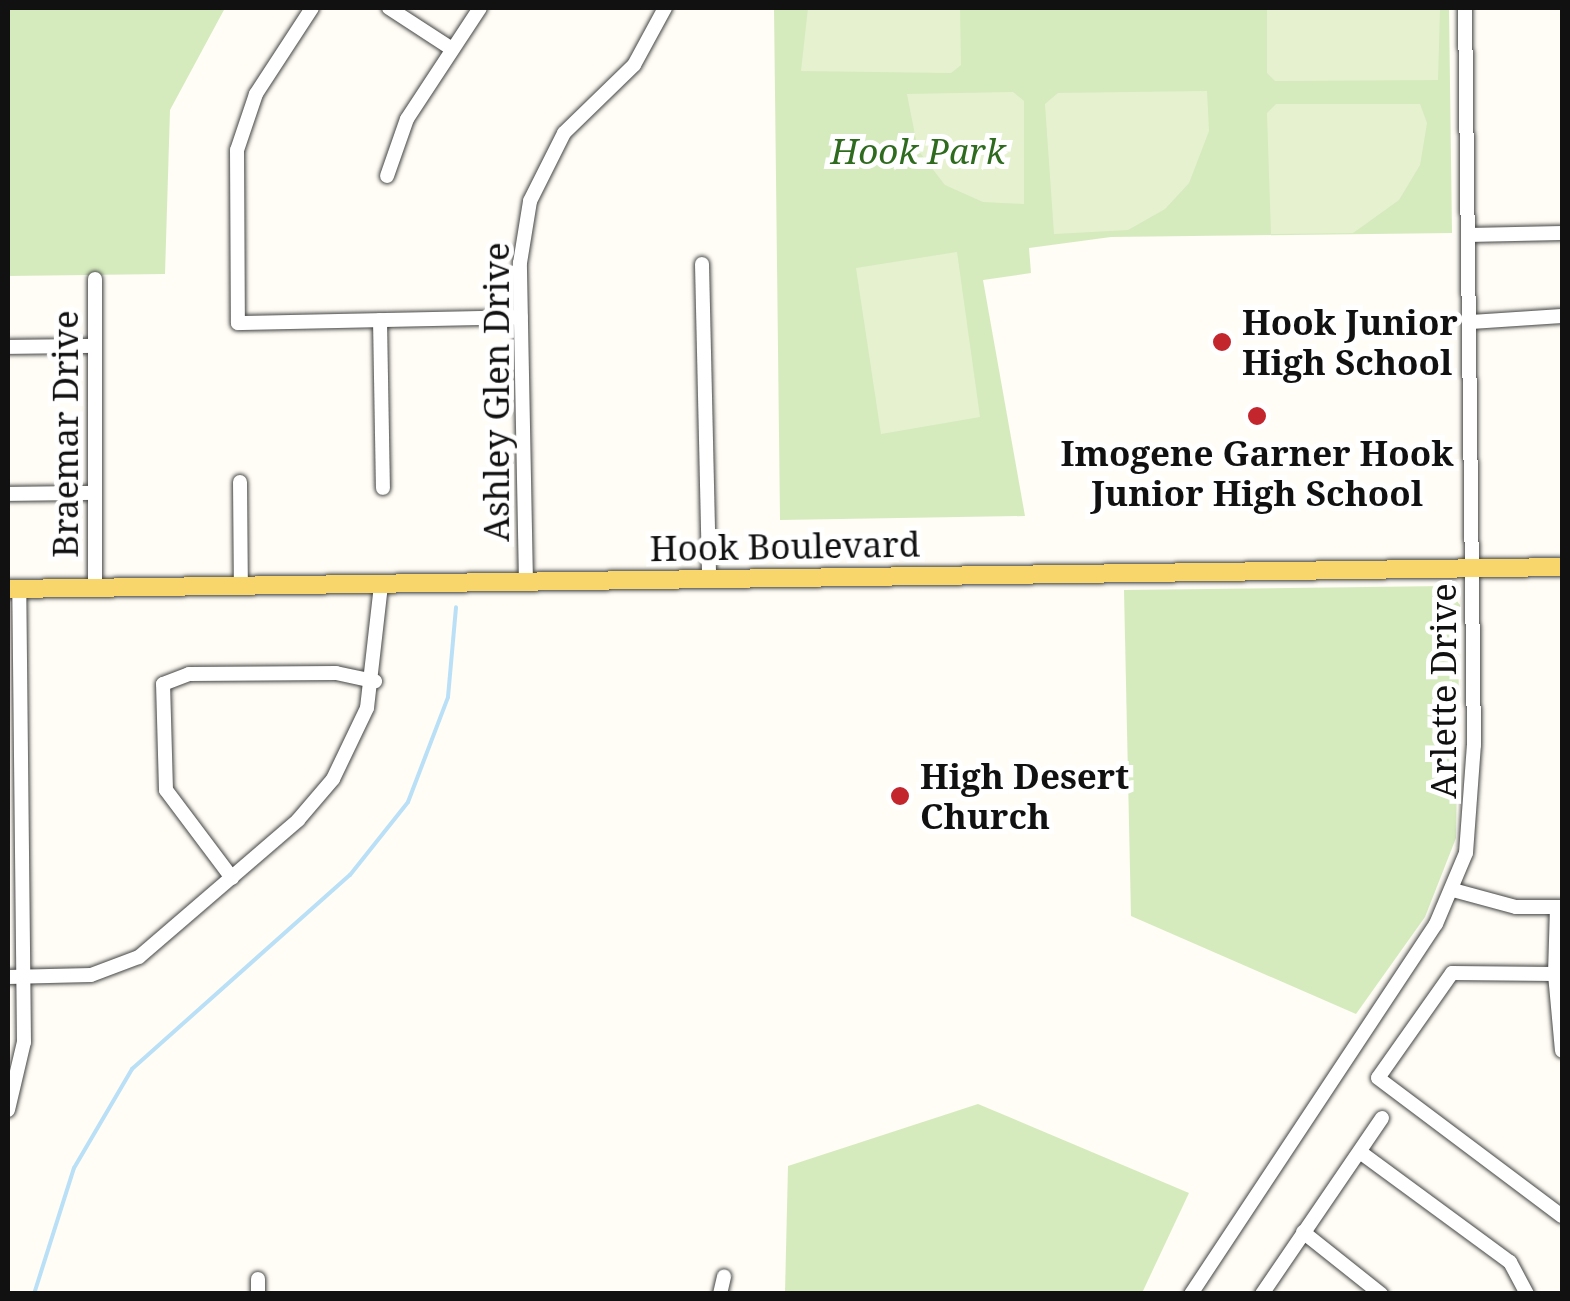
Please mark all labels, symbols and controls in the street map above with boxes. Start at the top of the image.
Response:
park label: Hook Park [830,130,1006,172]
street label: Ashley Glen Drive [475,242,517,542]
place label: Hook Junior High School [1242,301,1458,383]
street label: Braemar Drive [44,310,86,558]
marker: Hook Junior High School [1211,331,1233,353]
marker: Imogene Garner Hook Junior High School [1246,405,1268,427]
place label: Imogene Garner Hook Junior High School [1060,432,1454,514]
street label: Hook Boulevard [649,523,921,569]
street label: Arlette Drive [1422,583,1464,799]
place label: High Desert Church [920,755,1129,837]
marker: High Desert Church [889,785,911,807]

